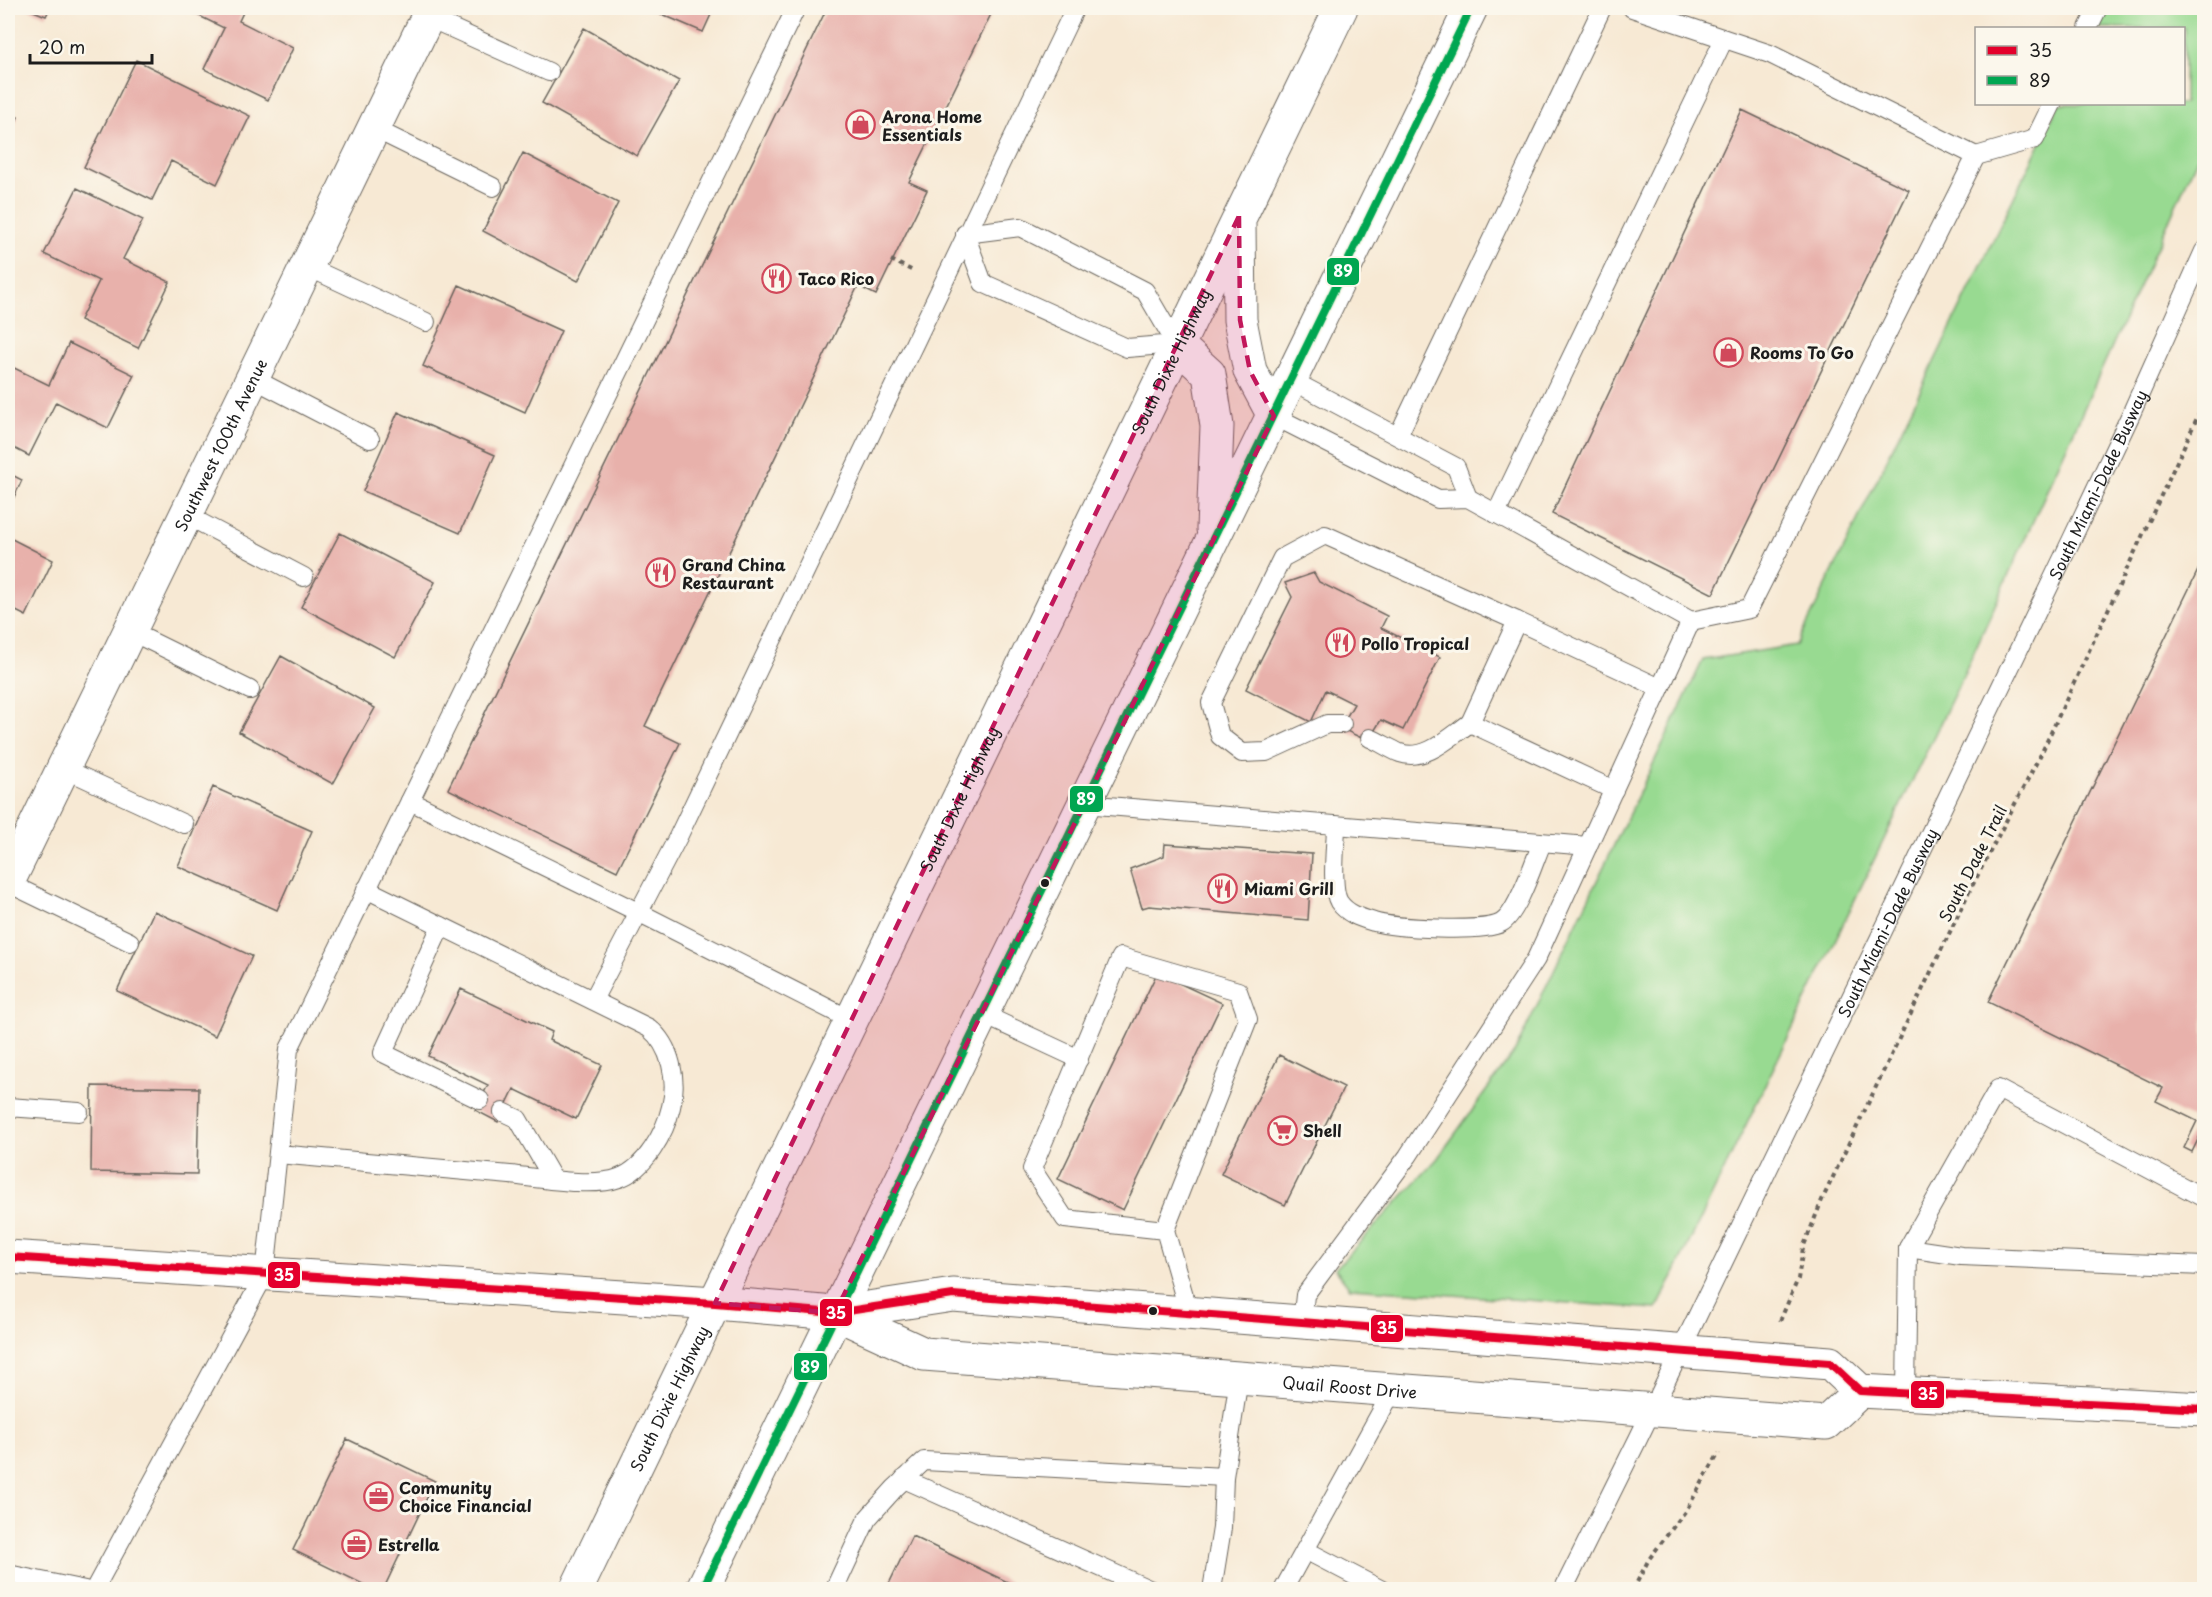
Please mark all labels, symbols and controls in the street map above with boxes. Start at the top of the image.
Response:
scale bar [30,27,152,65]
legend [1975,27,2185,105]
text: 20 m [39,33,85,60]
text: 35 [2029,36,2052,63]
text: 89 [2029,66,2051,93]
place label: Arona Home Essentials [881,104,982,146]
shop icon: Arona Home Essentials [845,109,877,141]
line badge: 89 [1326,257,1360,286]
text: 89 [1333,258,1353,282]
restaurant icon: Taco Rico [761,262,793,294]
place label: Taco Rico [798,266,874,290]
street label: South Dixie Highway [1125,284,1216,438]
shop icon: Rooms To Go [1713,336,1745,368]
place label: Rooms To Go [1750,340,1854,364]
street label: Southwest 100th Avenue [168,354,272,535]
street label: South Miami-Dade Busway [2042,386,2152,583]
place label: Grand China Restaurant [682,552,786,594]
restaurant icon: Grand China Restaurant [645,557,677,589]
restaurant icon: Pollo Tropical [1324,627,1356,659]
place label: Pollo Tropical [1361,631,1469,655]
street label: South Dixie Highway [913,722,1004,876]
line badge: 89 [1069,785,1104,813]
text: 89 [1076,786,1096,810]
street label: South Dade Trail [1932,800,2012,926]
street label: South Miami-Dade Busway [1831,824,1943,1021]
restaurant icon: Miami Grill [1207,872,1239,904]
place label: Miami Grill [1244,876,1334,900]
unlabelled marker [1039,877,1051,889]
supermarket icon: Shell [1266,1114,1298,1146]
place label: Shell [1303,1118,1342,1142]
line badge: 35 [267,1261,301,1289]
text: 35 [274,1262,294,1286]
line badge: 35 [819,1298,853,1327]
text: 35 [826,1300,846,1324]
unlabelled marker [1147,1305,1159,1317]
line badge: 35 [1370,1314,1404,1343]
text: 35 [1377,1315,1397,1339]
street label: South Dixie Highway [623,1321,714,1475]
line badge: 89 [793,1352,828,1381]
text: 89 [800,1354,820,1378]
street label: Quail Roost Drive [1282,1369,1418,1404]
line badge: 35 [1910,1380,1945,1409]
text: 35 [1918,1381,1938,1405]
place label: Community Choice Financial [399,1475,532,1517]
office icon: Community Choice Financial [362,1480,394,1512]
office icon: Estrella [341,1528,373,1560]
place label: Estrella [378,1532,440,1556]

